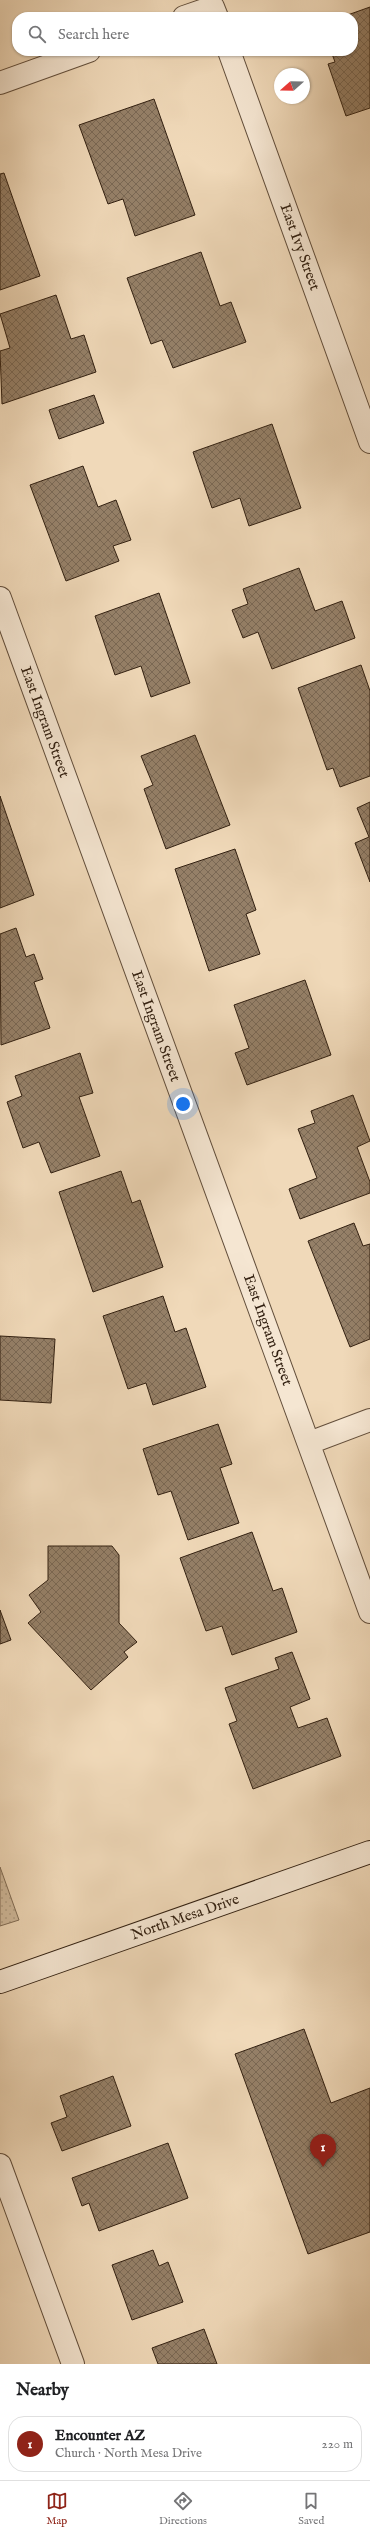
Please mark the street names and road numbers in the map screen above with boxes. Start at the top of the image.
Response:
street label: East Ivy Street [275,201,325,293]
street label: East Ingram Street [16,664,74,780]
street label: East Ingram Street [127,968,185,1084]
street label: East Ingram Street [239,1272,297,1388]
street label: North Mesa Drive [128,1890,242,1944]

